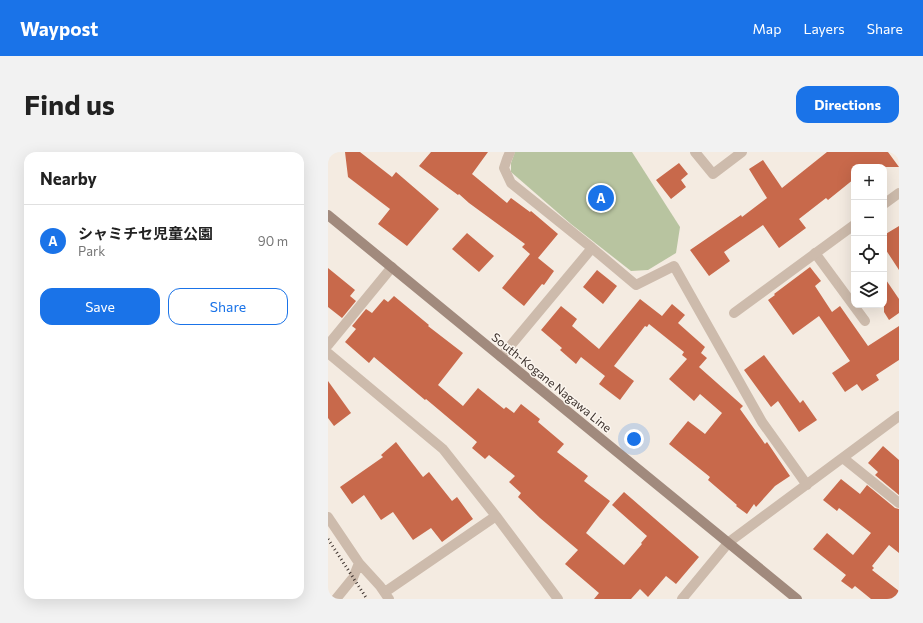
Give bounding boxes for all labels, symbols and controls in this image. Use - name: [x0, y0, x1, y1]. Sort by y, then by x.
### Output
- text: Waypost: [20, 17, 98, 40]
- text: Map: [753, 20, 781, 37]
- text: Layers: [803, 20, 845, 37]
- text: Share: [867, 20, 903, 37]
- button: Directions: [796, 86, 899, 123]
- text: Find us: [24, 87, 115, 121]
- map controls: [851, 164, 887, 308]
- button: +: [851, 164, 887, 200]
- text: Nearby: [40, 168, 97, 189]
- pin: A: [588, 183, 614, 213]
- button: −: [851, 200, 887, 236]
- text: シャミチセ児童公園: [78, 224, 213, 242]
- text: A: [48, 233, 58, 249]
- text: 90 m: [258, 233, 288, 249]
- button: locate: [851, 236, 887, 272]
- text: Park: [78, 243, 105, 259]
- button: layers: [851, 272, 887, 308]
- button: Save: [40, 288, 160, 325]
- button: Share: [168, 288, 288, 325]
- street label: South-Kogane Nagawa Line: [489, 329, 615, 435]
- your location: [624, 429, 644, 449]

